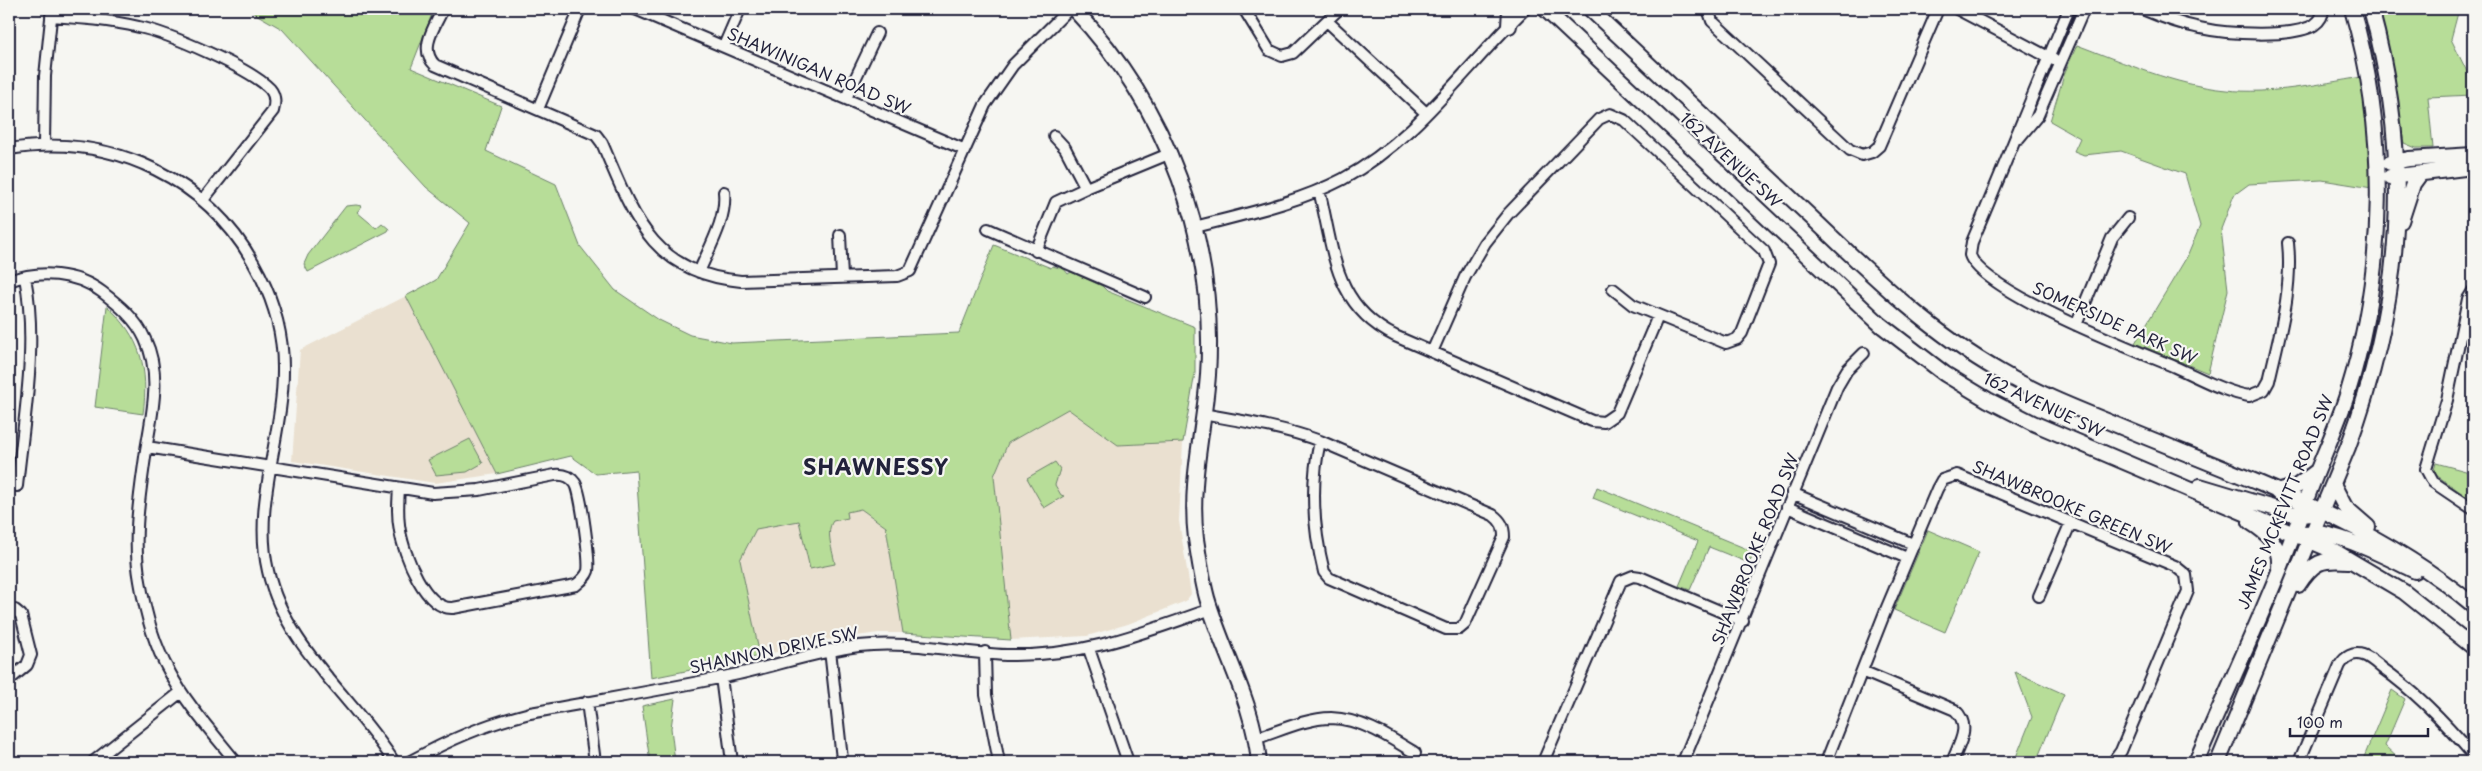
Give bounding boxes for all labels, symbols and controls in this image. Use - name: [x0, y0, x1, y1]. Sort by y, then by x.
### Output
- street label: SHAWINIGAN ROAD SW: [724, 20, 915, 120]
- street label: 162 AVENUE SW: [1676, 106, 1788, 213]
- street label: SOMERSIDE PARK SW: [2029, 275, 2202, 369]
- street label: 162 AVENUE SW: [1980, 366, 2109, 443]
- street label: JAMES MCKEVITT ROAD SW: [2230, 391, 2338, 613]
- street label: SHAWBROOKE ROAD SW: [1705, 449, 1804, 648]
- district label: SHAWNESSY: [803, 450, 949, 482]
- street label: SHAWBROOKE GREEN SW: [1969, 453, 2176, 559]
- street label: SHANNON DRIVE SW: [687, 619, 860, 679]
- scale bar: [2290, 706, 2427, 738]
- text: 100 m: [2297, 710, 2343, 733]

